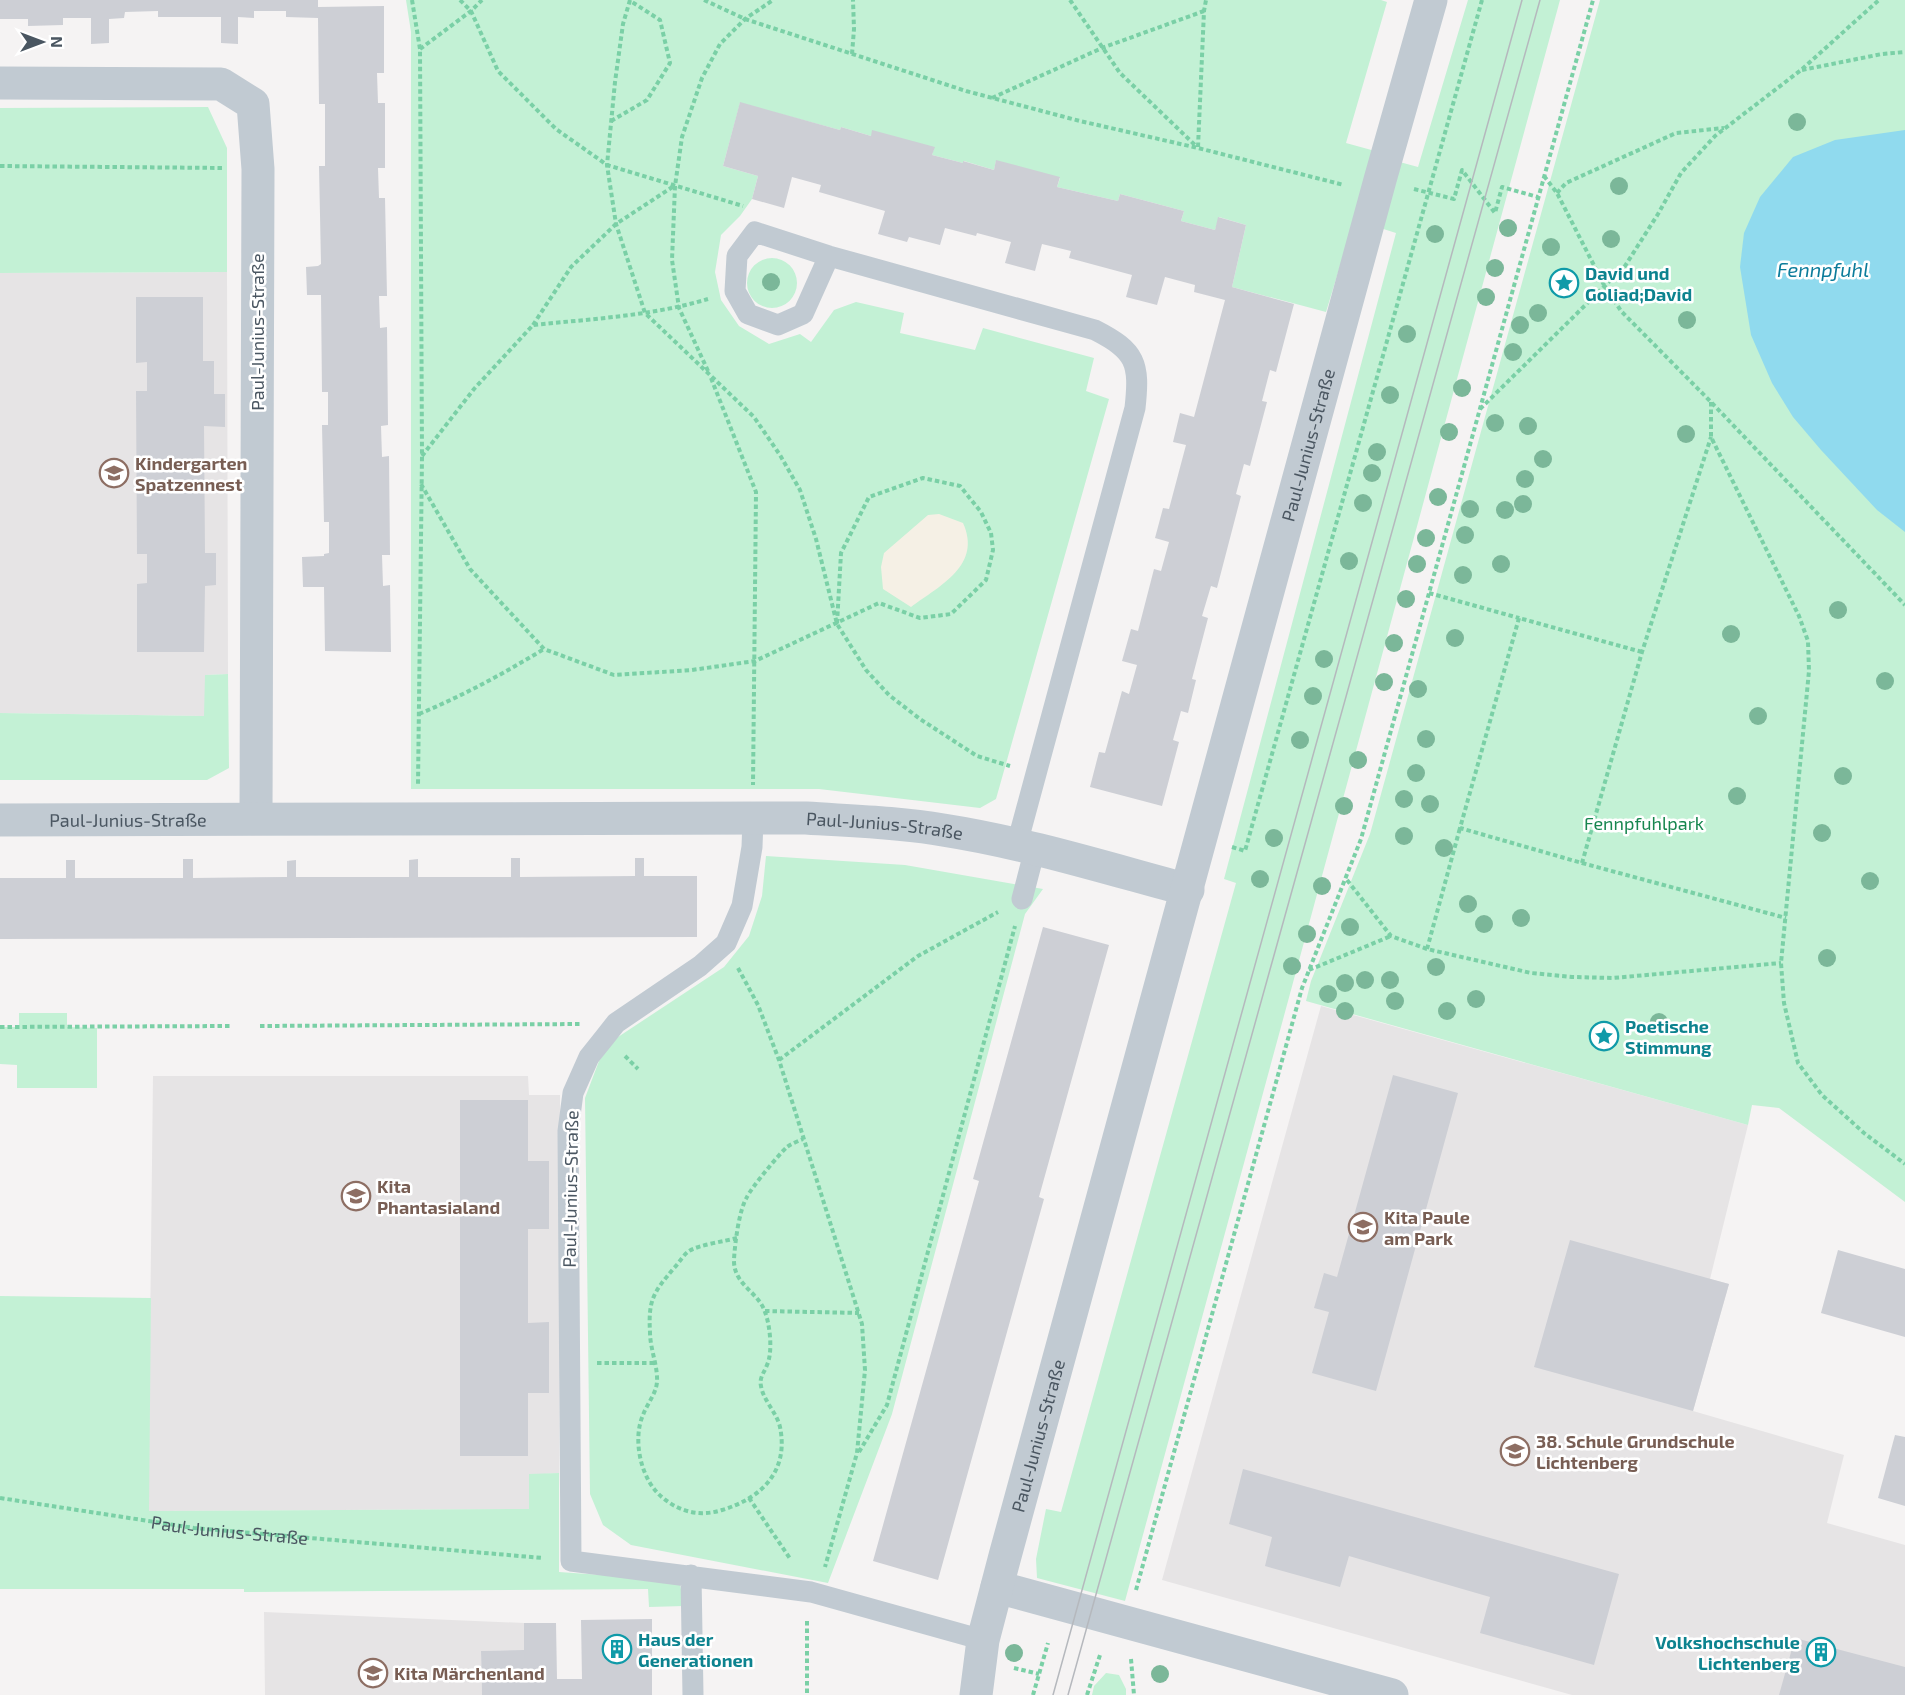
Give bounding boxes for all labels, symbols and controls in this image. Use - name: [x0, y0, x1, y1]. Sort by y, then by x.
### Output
- north arrow: [12, 12, 72, 72]
- text: N: [48, 36, 67, 48]
- street label: Paul-Junius-Straße: [246, 253, 268, 411]
- water label: Fennpfuhl: [1777, 257, 1869, 281]
- place label: David und Goliad;David: [1585, 262, 1692, 305]
- place icon: David und Goliad;David: [1548, 267, 1580, 299]
- street label: Paul-Junius-Straße: [1277, 366, 1339, 524]
- place label: Kindergarten Spatzennest: [135, 452, 247, 495]
- school or university icon: Kindergarten Spatzennest: [98, 457, 130, 489]
- street label: Paul-Junius-Straße: [805, 807, 965, 844]
- street label: Paul-Junius-Straße: [49, 808, 207, 831]
- park label: Fennpfuhlpark: [1584, 812, 1704, 834]
- place label: Poetische Stimmung: [1625, 1015, 1712, 1058]
- place icon: Poetische Stimmung: [1588, 1020, 1620, 1052]
- street label: Paul-Junius-Straße: [558, 1110, 582, 1268]
- place label: Kita Phantasialand: [377, 1175, 500, 1218]
- school or university icon: Kita Phantasialand: [340, 1180, 372, 1212]
- place label: Kita Paule am Park: [1384, 1206, 1470, 1249]
- school or university icon: Kita Paule am Park: [1347, 1211, 1379, 1243]
- street label: Paul-Junius-Straße: [1006, 1357, 1069, 1515]
- place label: 38. Schule Grundschule Lichtenberg: [1536, 1430, 1735, 1473]
- school or university icon: 38. Schule Grundschule Lichtenberg: [1499, 1435, 1531, 1467]
- street label: Paul-Junius-Straße: [150, 1511, 309, 1549]
- place label: Haus der Generationen: [638, 1628, 753, 1671]
- place label: Volkshochschule Lichtenberg: [1655, 1631, 1801, 1674]
- building icon: Haus der Generationen: [601, 1633, 633, 1665]
- building icon: Volkshochschule Lichtenberg: [1805, 1636, 1837, 1668]
- school or university icon: Kita Märchenland: [357, 1657, 389, 1689]
- place label: Kita Märchenland: [394, 1662, 545, 1684]

